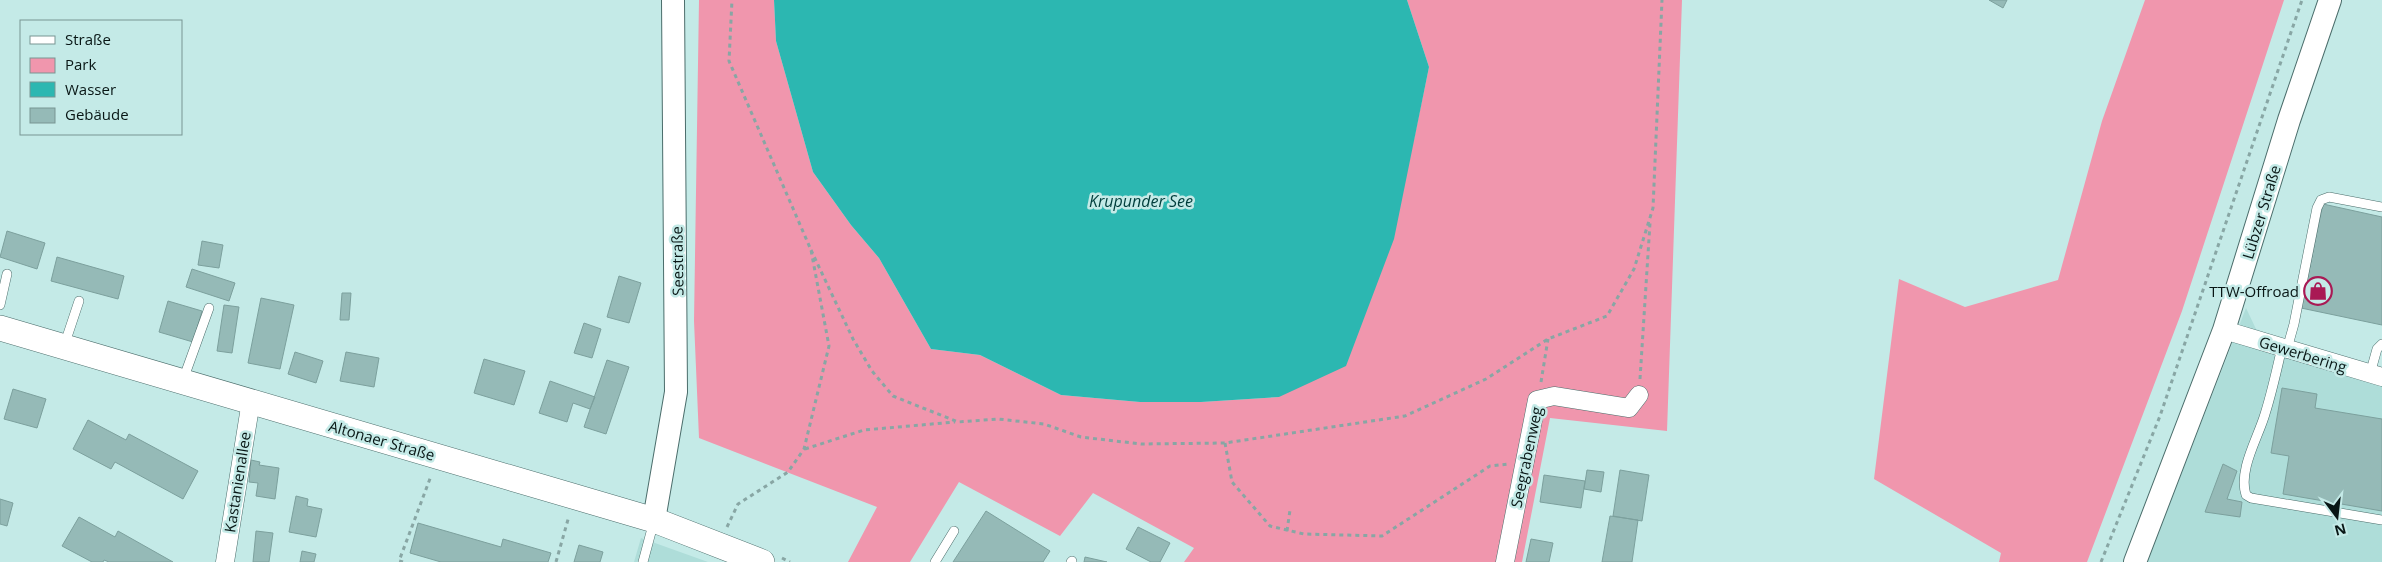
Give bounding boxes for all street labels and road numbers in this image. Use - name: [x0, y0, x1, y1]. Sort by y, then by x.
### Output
- street label: Lübzer Straße: [2237, 162, 2285, 262]
- street label: Seestraße: [666, 226, 688, 296]
- street label: Gewerbering: [2257, 331, 2349, 377]
- street label: Seegrabenweg: [1506, 405, 1546, 509]
- street label: Altonaer Straße: [327, 415, 437, 465]
- street label: Kastanienallee: [219, 430, 255, 534]

